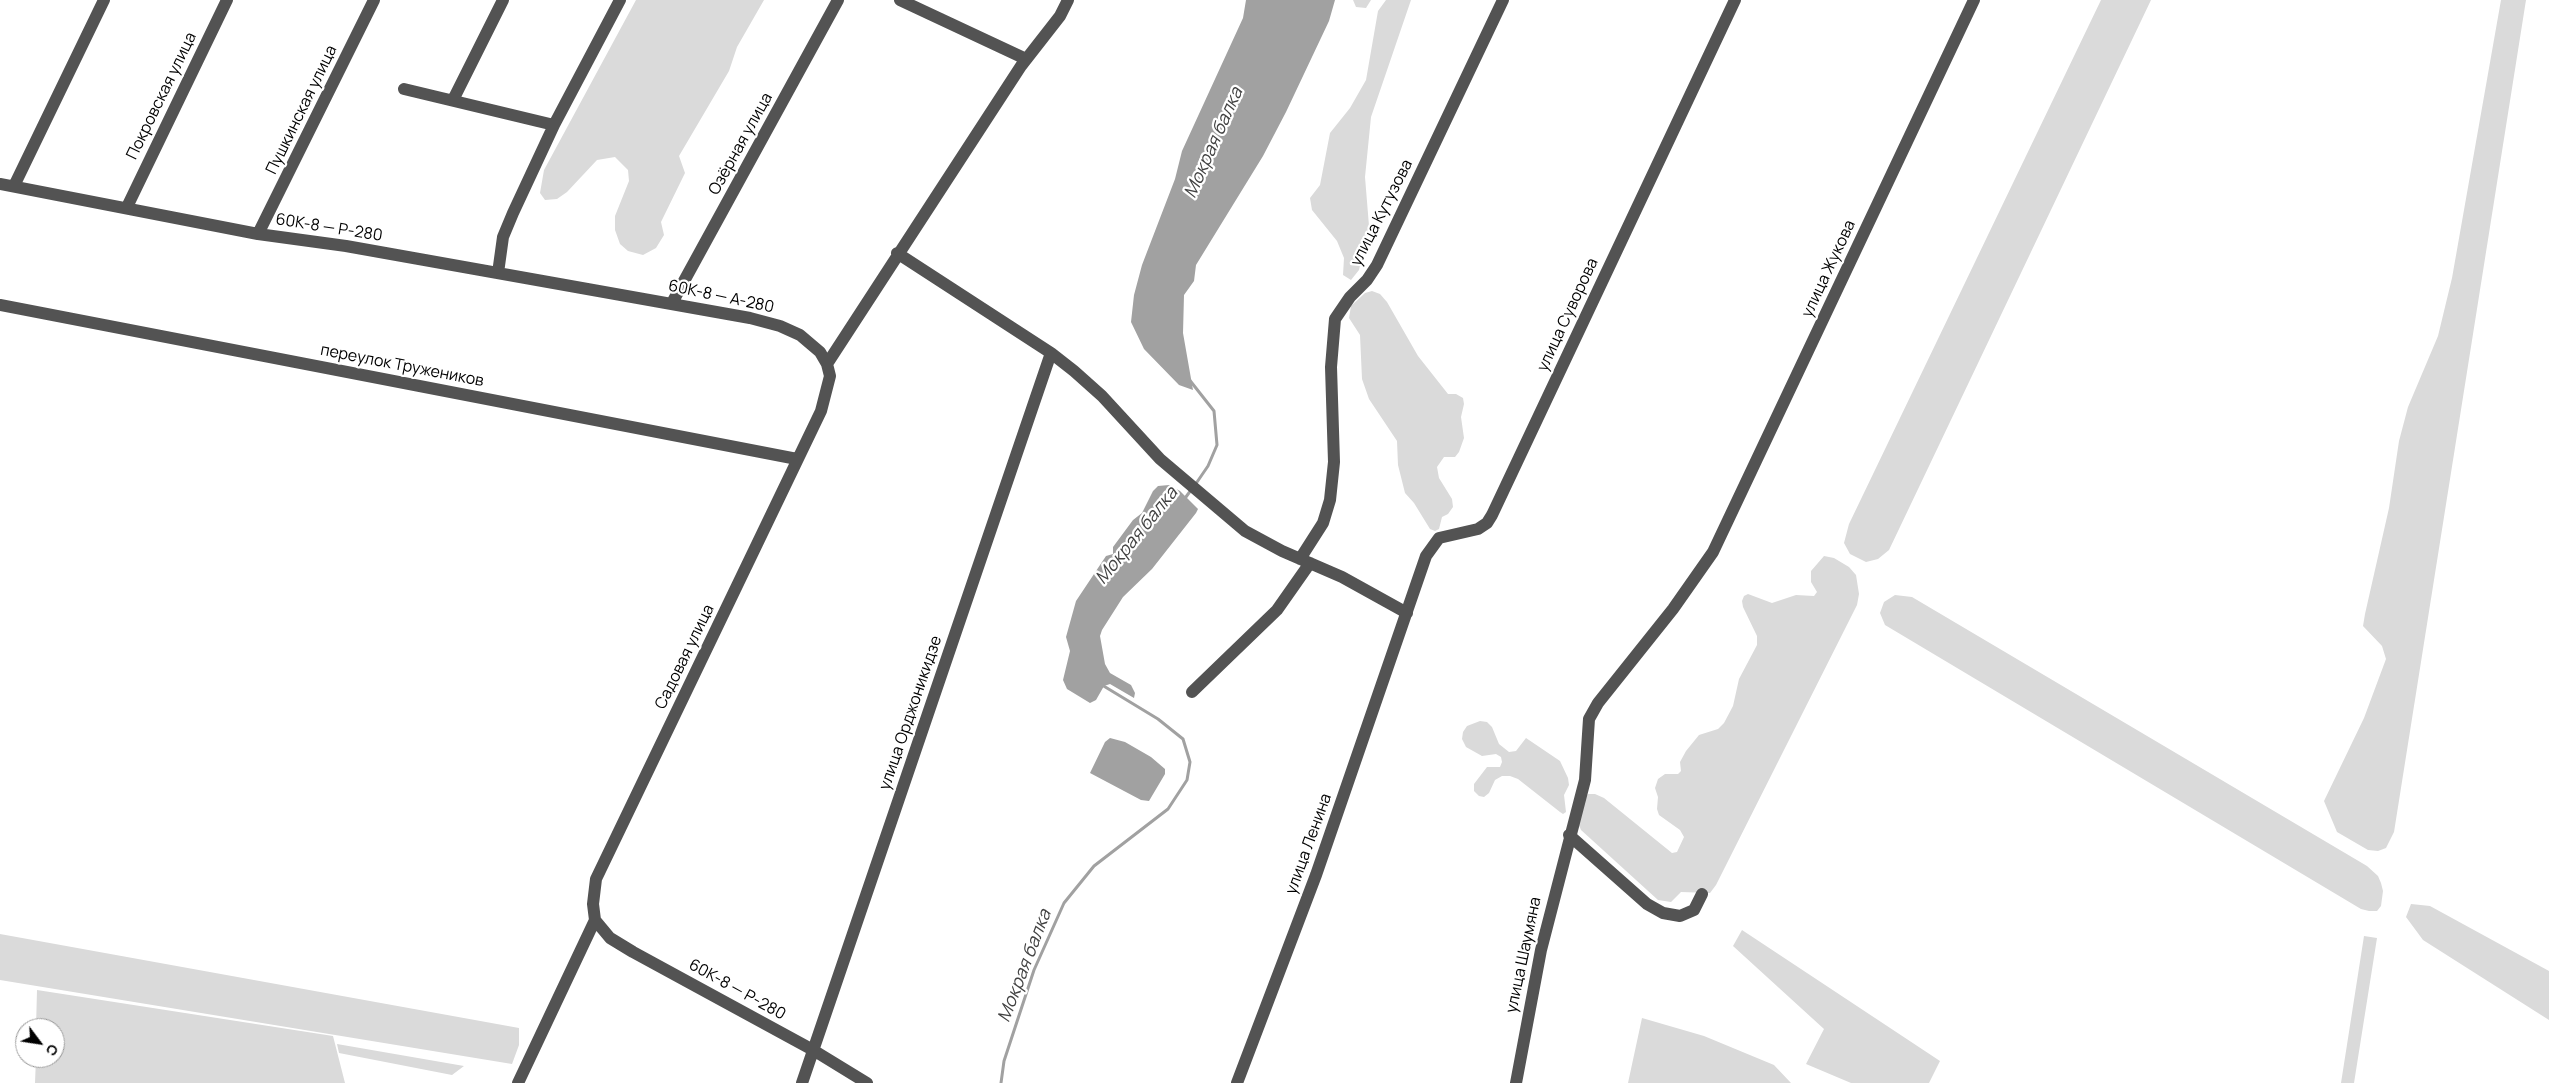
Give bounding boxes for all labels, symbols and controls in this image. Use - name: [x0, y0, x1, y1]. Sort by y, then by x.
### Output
- street label: Покровская улица: [123, 29, 201, 163]
- street label: Пушкинская улица: [262, 42, 342, 178]
- water label: Мокрая балка: [1180, 84, 1248, 202]
- street label: Озёрная улица: [705, 90, 777, 198]
- street label: улица Кутузова: [1347, 156, 1417, 270]
- street label: 60К-8 — Р-280: [274, 210, 384, 246]
- street label: улица Жукова: [1798, 217, 1860, 321]
- street label: улица Суворова: [1533, 255, 1603, 375]
- street label: 60К-8 — А-280: [666, 276, 776, 318]
- street label: переулок Тружеников: [319, 341, 485, 391]
- water label: Мокрая балка: [1091, 483, 1183, 589]
- street label: Садовая улица: [651, 602, 719, 712]
- street label: улица Орджоникидзе: [876, 633, 946, 793]
- street label: улица Ленина: [1282, 791, 1336, 897]
- street label: улица Шаумяна: [1502, 895, 1546, 1015]
- water label: Мокрая балка: [994, 907, 1056, 1025]
- street label: 60К-8 — Р-280: [685, 955, 789, 1025]
- north arrow: [15, 1018, 65, 1068]
- text: С: [42, 1041, 63, 1060]

